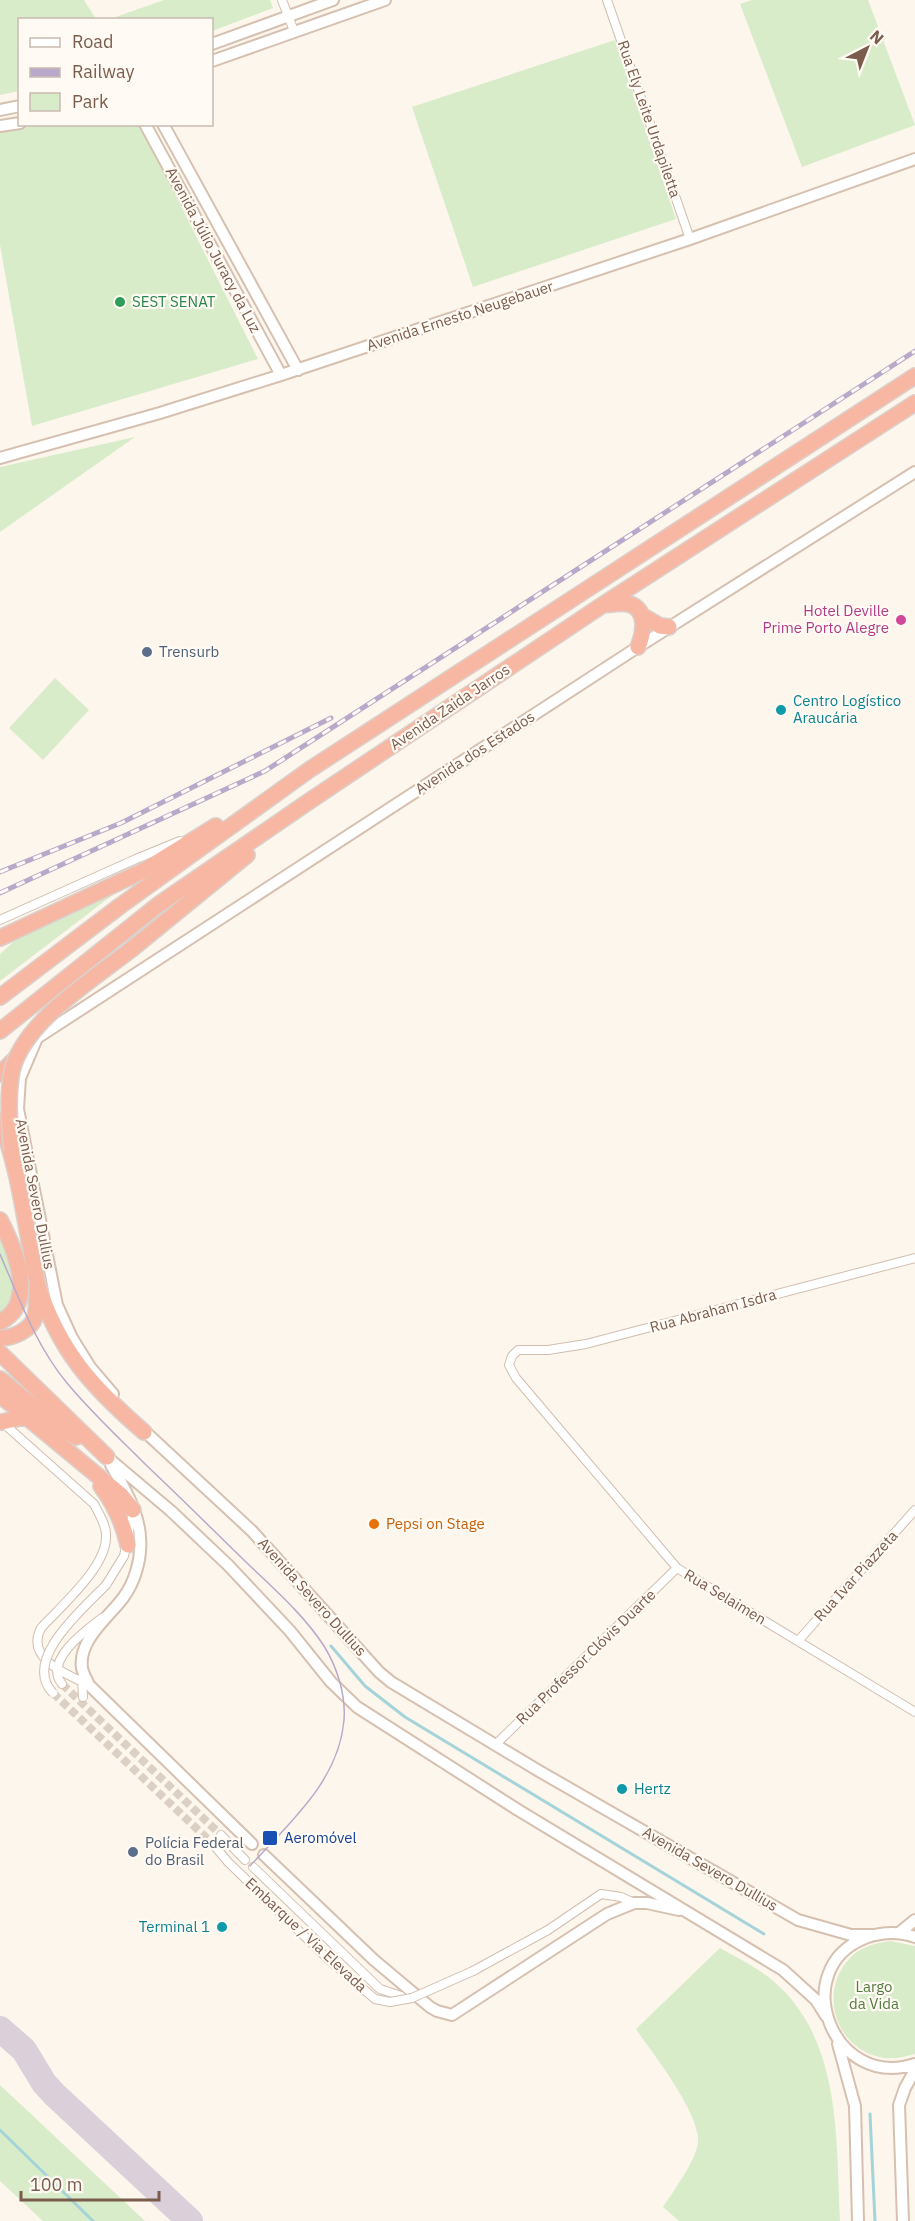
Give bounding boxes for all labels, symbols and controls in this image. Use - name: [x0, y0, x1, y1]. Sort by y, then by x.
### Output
- legend: [18, 18, 213, 126]
- north arrow: [837, 18, 897, 78]
- text: N: [866, 26, 888, 48]
- text: Road: [72, 30, 113, 53]
- street label: Rua Ely Leite Urdapiletta: [614, 38, 685, 200]
- text: Railway: [72, 60, 134, 83]
- text: Park: [72, 90, 109, 113]
- street label: Avenida Júlio Juracy da Luz: [162, 164, 265, 336]
- street label: Avenida Ernesto Neugebauer: [364, 276, 556, 355]
- place label: SEST SENAT: [132, 292, 216, 311]
- marker: SEST SENAT: [113, 295, 127, 309]
- place label: Hotel Deville Prime Porto Alegre: [763, 601, 889, 637]
- marker: Hotel Deville Prime Porto Alegre: [894, 613, 908, 627]
- place label: Trensurb: [159, 642, 219, 661]
- marker: Trensurb: [140, 645, 154, 659]
- street label: Avenida Zaida Jarros: [386, 659, 513, 754]
- place label: Centro Logístico Araucária: [793, 691, 901, 727]
- marker: Centro Logístico Araucária: [774, 703, 788, 717]
- street label: Avenida dos Estados: [411, 707, 538, 798]
- street label: Avenida Severo Dullius: [12, 1117, 59, 1271]
- street label: Rua Abraham Isdra: [648, 1285, 778, 1337]
- place label: Pepsi on Stage: [386, 1514, 485, 1533]
- marker: Pepsi on Stage: [367, 1517, 381, 1531]
- street label: Rua Ivar Piazzeta: [810, 1526, 902, 1625]
- street label: Avenida Severo Dullius: [254, 1533, 371, 1660]
- street label: Rua Selaimen: [681, 1565, 770, 1628]
- street label: Rua Professor Clóvis Duarte: [512, 1585, 659, 1728]
- place label: Hertz: [634, 1779, 671, 1798]
- marker: Hertz: [615, 1782, 629, 1796]
- street label: Avenida Severo Dullius: [639, 1822, 781, 1915]
- place label: Aeromóvel: [284, 1828, 357, 1847]
- marker: Aeromóvel: [261, 1829, 279, 1847]
- place label: Polícia Federal do Brasil: [145, 1833, 244, 1869]
- marker: Polícia Federal do Brasil: [126, 1845, 140, 1859]
- street label: Embarque / Via Elevada: [242, 1873, 371, 1996]
- place label: Terminal 1: [139, 1917, 210, 1936]
- marker: Terminal 1: [215, 1920, 229, 1934]
- park label: Largo da Vida: [849, 1977, 899, 2013]
- scale bar: [21, 2164, 159, 2202]
- text: 100 m: [30, 2173, 82, 2196]

